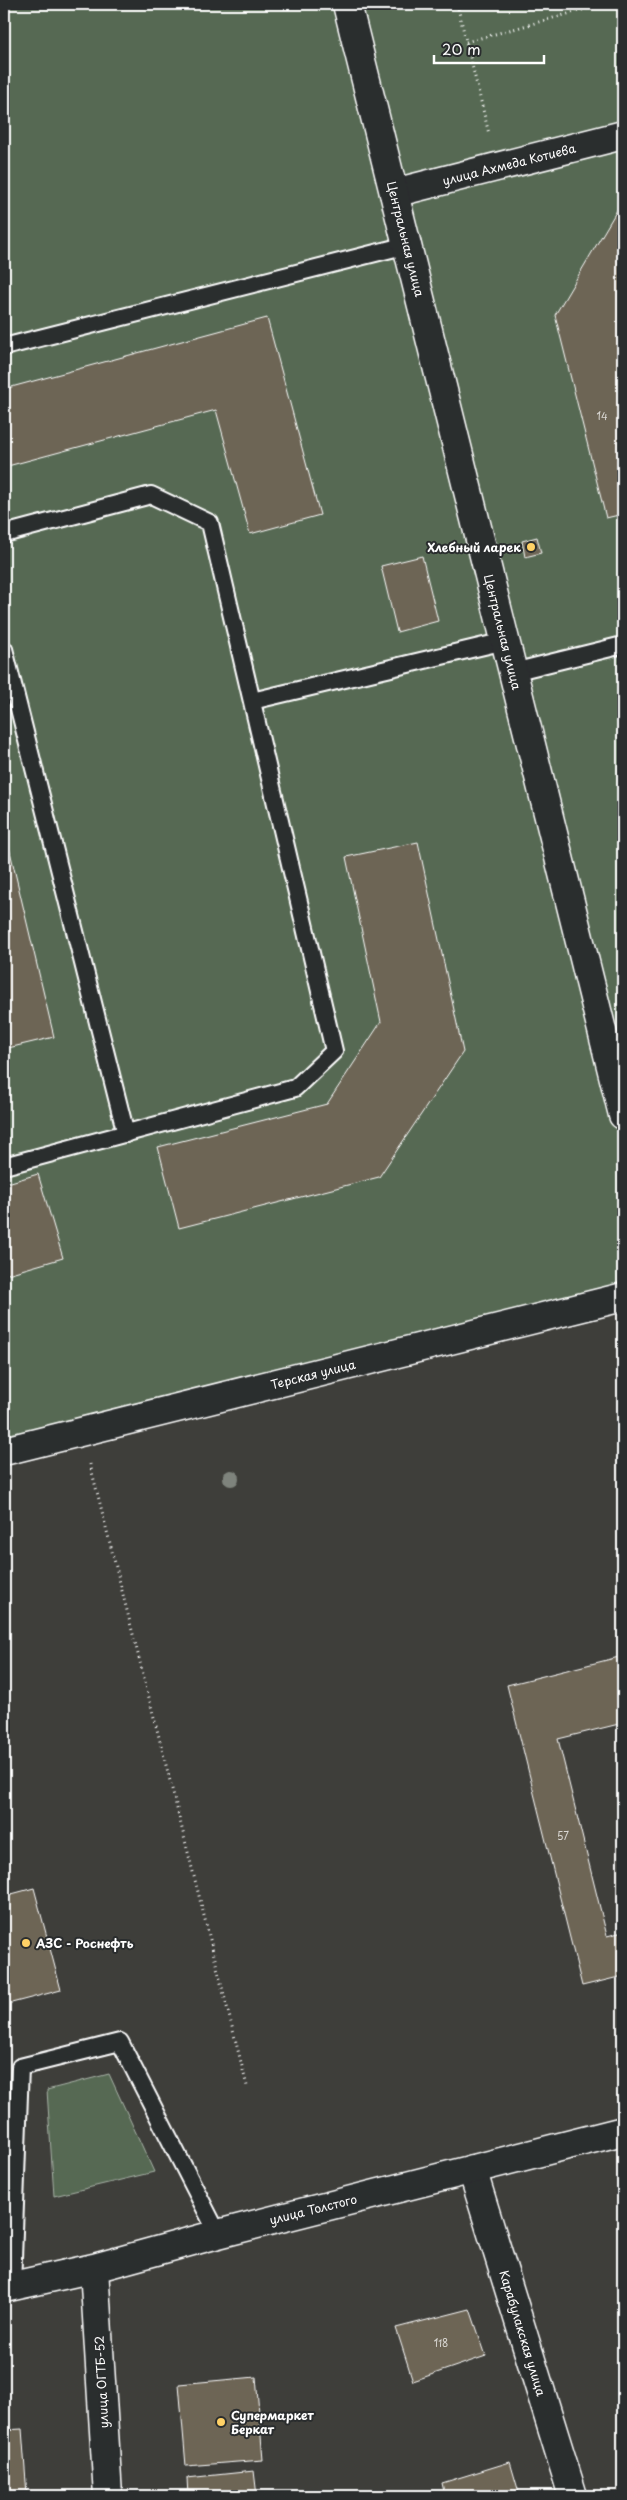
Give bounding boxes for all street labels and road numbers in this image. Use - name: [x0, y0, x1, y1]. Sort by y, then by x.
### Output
- street label: улица Ахмеда Котиева: [440, 139, 578, 189]
- street label: Центральная улица: [383, 179, 429, 299]
- street label: Центральная улица: [480, 572, 526, 692]
- street label: Терская улица: [269, 1355, 358, 1393]
- street label: улица Толстого: [267, 2189, 359, 2229]
- street label: Карабулакская улица: [495, 2268, 551, 2399]
- street label: улица ОГТБ-52: [90, 2335, 112, 2429]

